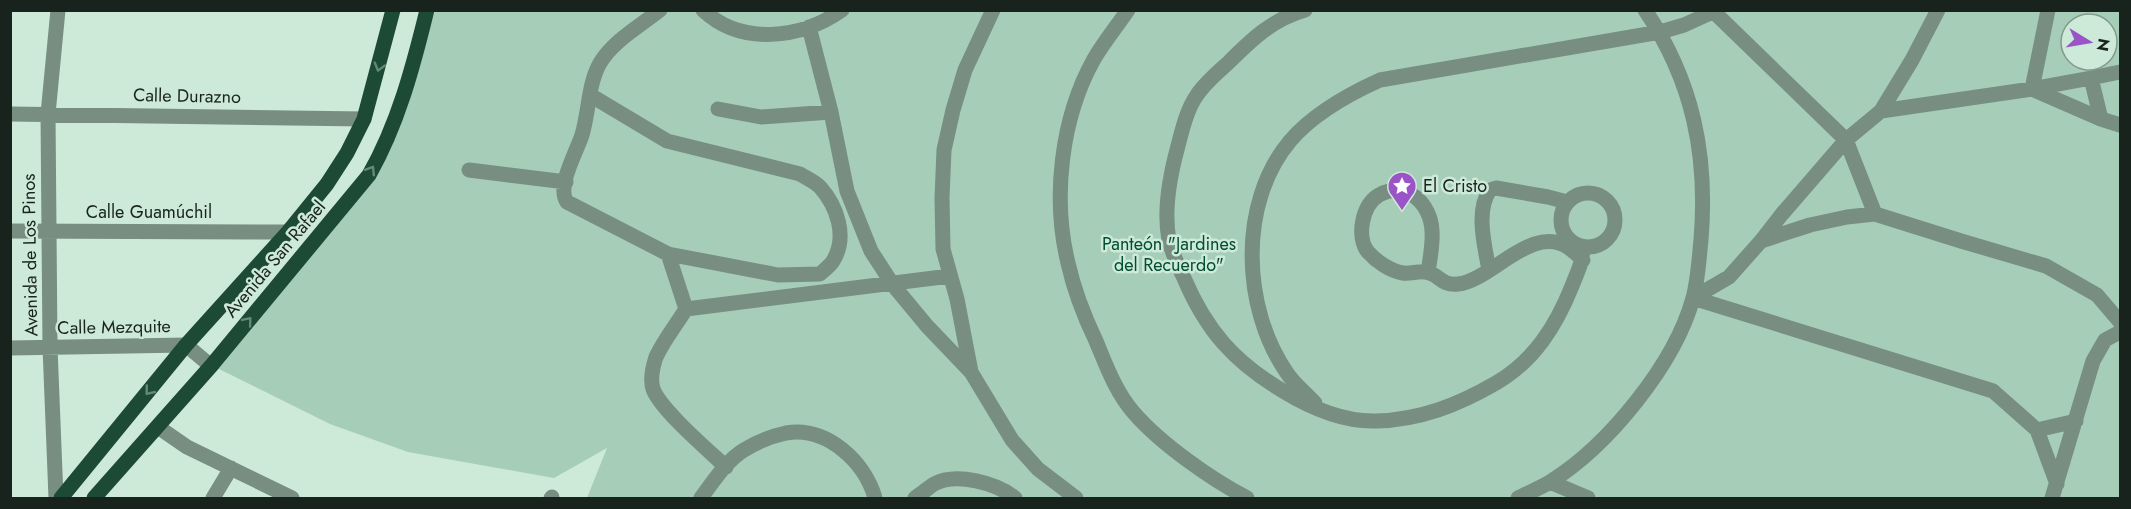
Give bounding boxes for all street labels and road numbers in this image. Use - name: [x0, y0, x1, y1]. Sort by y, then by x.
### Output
- street label: Calle Durazno: [133, 82, 241, 110]
- street label: Avenida de Los Pinos: [16, 173, 44, 337]
- street label: Avenida San Rafael: [218, 195, 332, 323]
- street label: Calle Guamúchil: [86, 199, 212, 225]
- street label: Calle Mezquite: [57, 313, 171, 341]

